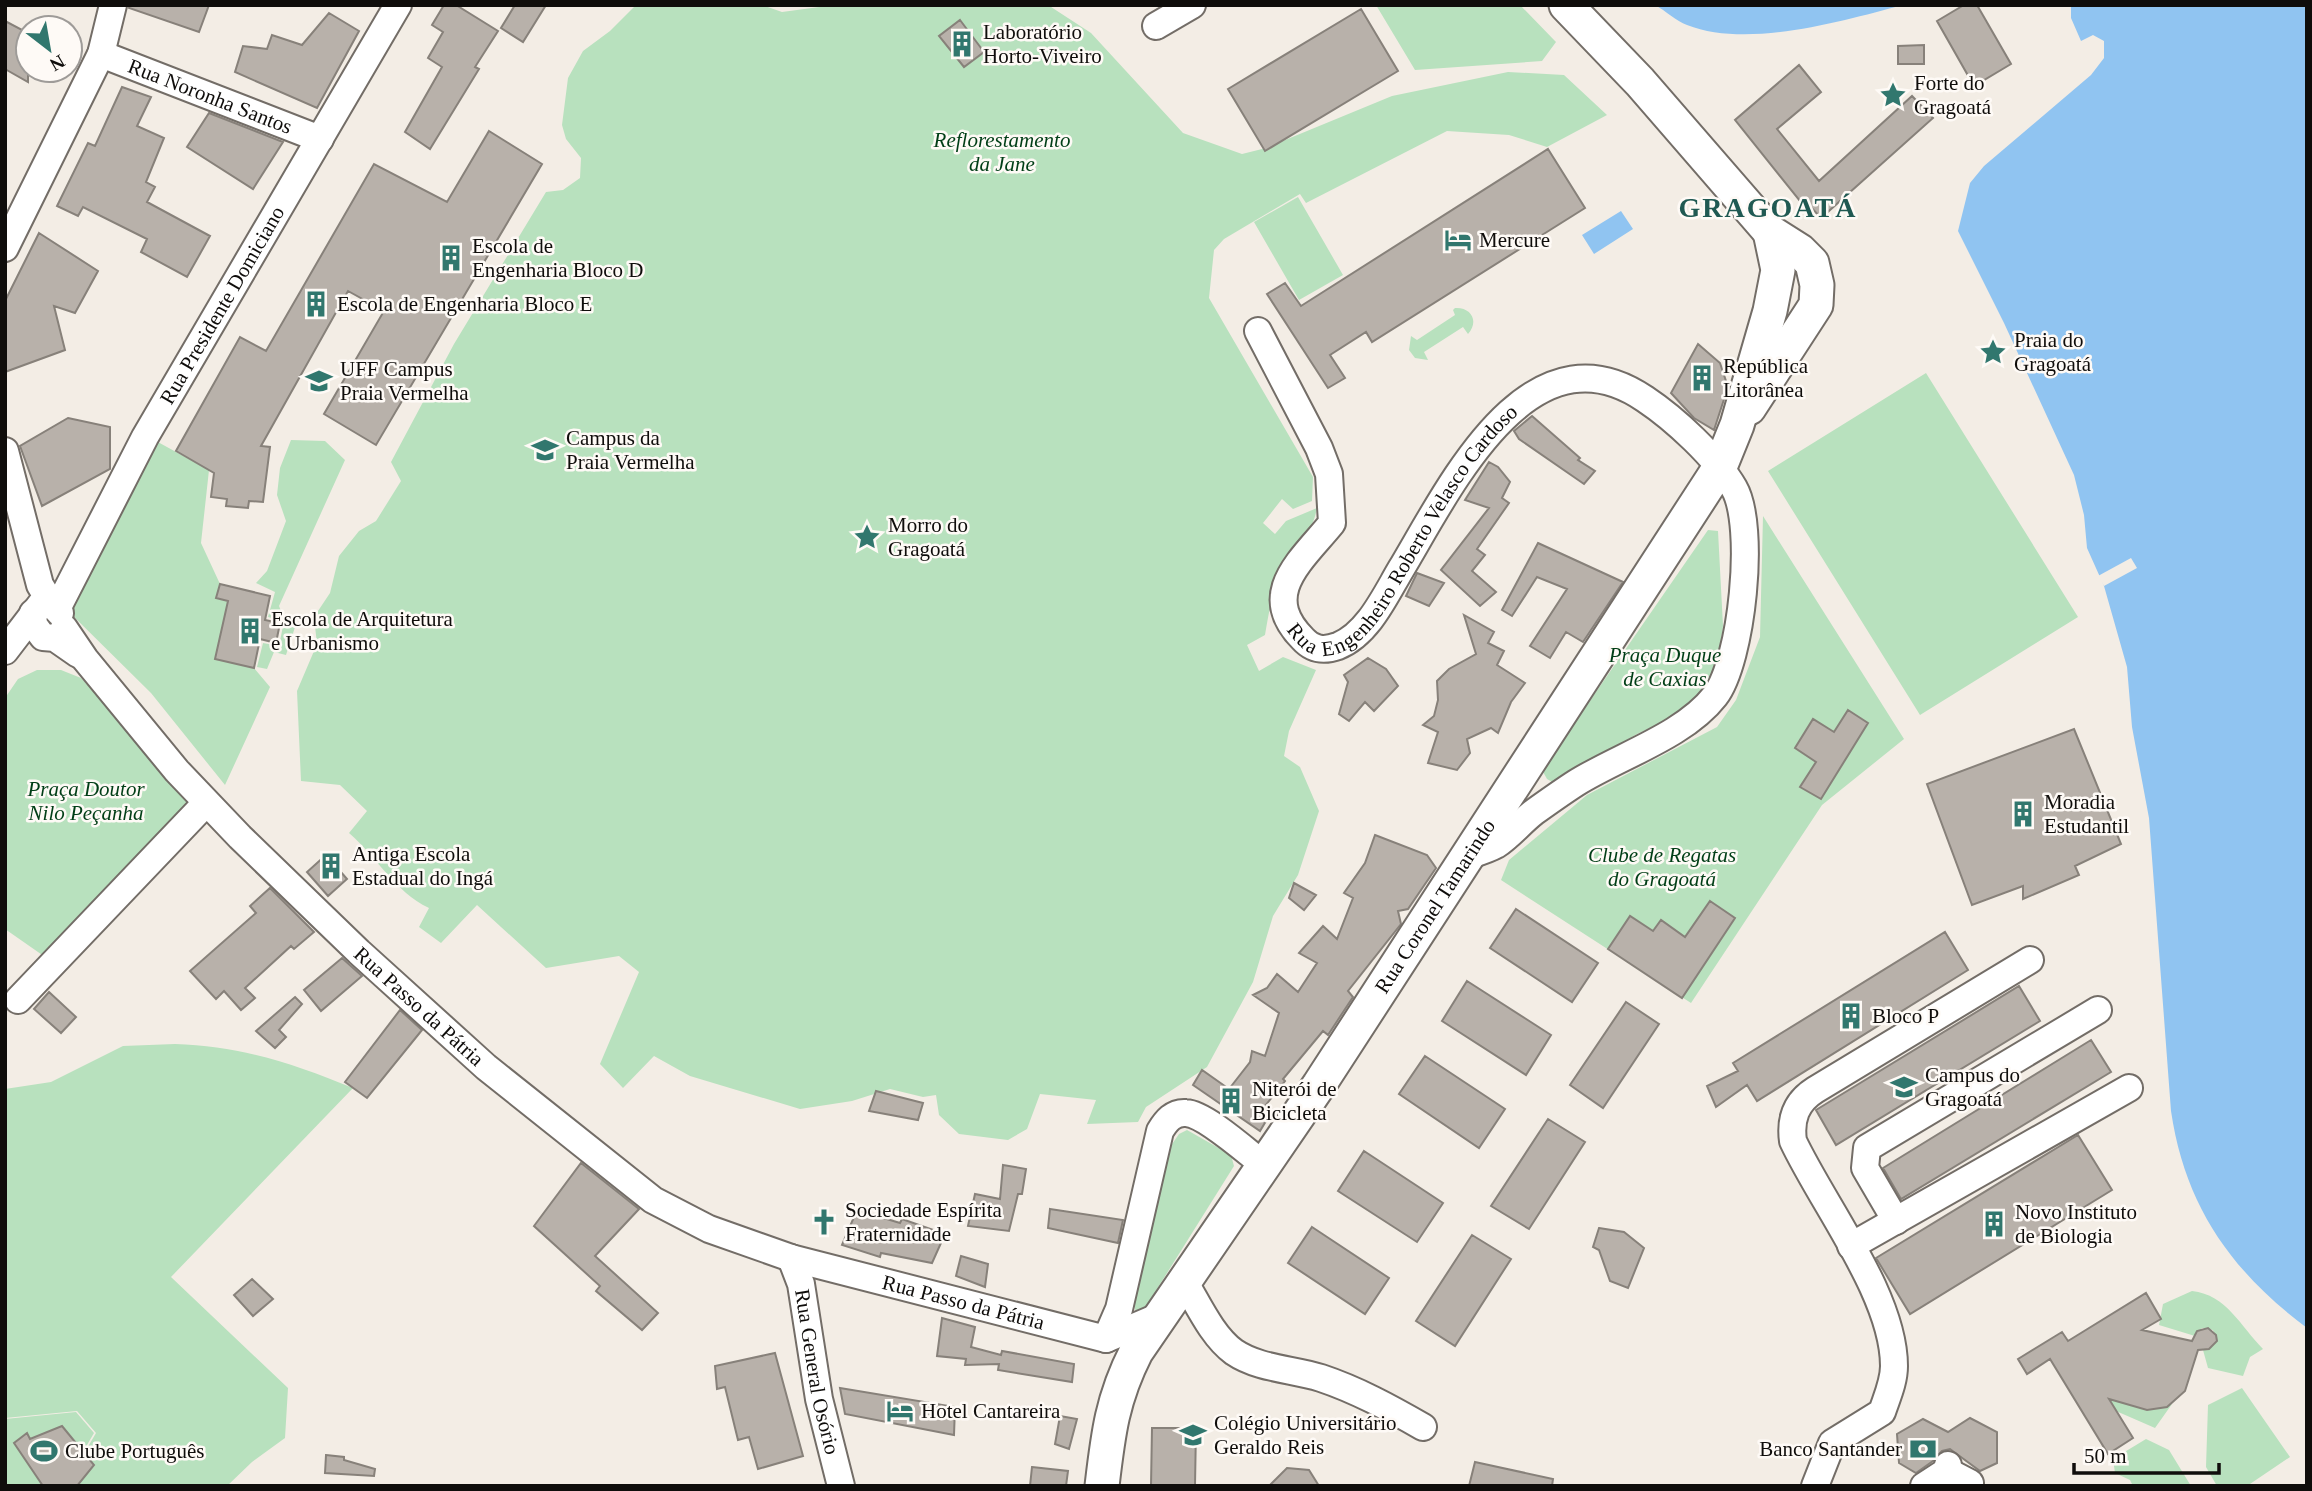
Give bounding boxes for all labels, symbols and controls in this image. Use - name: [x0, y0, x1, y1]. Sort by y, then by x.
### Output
- north arrow: [14, 14, 84, 84]
- place label: Laboratório Horto-Viveiro: [983, 20, 1102, 68]
- building icon: Laboratório Horto-Viveiro: [947, 29, 977, 59]
- text: N: [46, 51, 69, 76]
- street label: Rua Noronha Santos: [125, 54, 295, 139]
- place label: Forte do Gragoatá: [1914, 71, 1992, 119]
- place icon: Forte do Gragoatá: [1878, 80, 1908, 110]
- park label: Reflorestamento da Jane: [933, 128, 1070, 176]
- district label: GRAGOATÁ: [1679, 192, 1857, 223]
- street label: Rua Presidente Domiciano: [155, 202, 289, 408]
- hotel icon: Mercure: [1443, 225, 1473, 255]
- place label: Mercure: [1479, 228, 1550, 252]
- place label: Escola de Engenharia Bloco D: [472, 234, 643, 282]
- building icon: Escola de Engenharia Bloco D: [436, 243, 466, 273]
- building icon: Escola de Engenharia Bloco E: [301, 289, 331, 319]
- place label: Escola de Engenharia Bloco E: [337, 292, 592, 316]
- place label: Praia do Gragoatá: [2014, 328, 2092, 376]
- place icon: Praia do Gragoatá: [1978, 337, 2008, 367]
- place label: República Litorânea: [1723, 354, 1809, 402]
- place label: UFF Campus Praia Vermelha: [340, 357, 469, 405]
- building icon: República Litorânea: [1687, 363, 1717, 393]
- school or university icon: UFF Campus Praia Vermelha: [304, 366, 334, 396]
- street label: Rua Engenheiro Roberto Velasco Cardoso: [1282, 400, 1522, 661]
- place label: Campus da Praia Vermelha: [566, 426, 695, 474]
- school or university icon: Campus da Praia Vermelha: [530, 435, 560, 465]
- place label: Morro do Gragoatá: [888, 513, 968, 561]
- place icon: Morro do Gragoatá: [852, 522, 882, 552]
- place label: Escola de Arquitetura e Urbanismo: [271, 607, 454, 655]
- building icon: Escola de Arquitetura e Urbanismo: [235, 616, 265, 646]
- park label: Praça Duque de Caxias: [1608, 643, 1721, 691]
- park label: Praça Doutor Nilo Peçanha: [26, 777, 145, 825]
- place label: Moradia Estudantil: [2044, 790, 2129, 838]
- building icon: Moradia Estudantil: [2008, 799, 2038, 829]
- street label: Rua Coronel Tamarindo: [1370, 815, 1500, 998]
- place label: Antiga Escola Estadual do Ingá: [352, 842, 494, 890]
- park label: Clube de Regatas do Gragoatá: [1588, 843, 1736, 891]
- building icon: Antiga Escola Estadual do Ingá: [316, 851, 346, 881]
- street label: Rua Passo da Pátria: [349, 942, 489, 1071]
- building icon: Bloco P: [1836, 1001, 1866, 1031]
- place label: Bloco P: [1872, 1004, 1939, 1028]
- place label: Campus do Gragoatá: [1925, 1063, 2020, 1111]
- school or university icon: Campus do Gragoatá: [1889, 1072, 1919, 1102]
- place label: Niterói de Bicicleta: [1252, 1077, 1337, 1125]
- building icon: Niterói de Bicicleta: [1216, 1086, 1246, 1116]
- place label: Sociedade Espírita Fraternidade: [845, 1198, 1003, 1246]
- place label: Novo Instituto de Biologia: [2015, 1200, 2137, 1248]
- church icon: Sociedade Espírita Fraternidade: [809, 1207, 839, 1237]
- building icon: Novo Instituto de Biologia: [1979, 1209, 2009, 1239]
- street label: Rua Passo da Pátria: [880, 1270, 1048, 1335]
- street label: Rua General Osório: [790, 1287, 845, 1457]
- hotel icon: Hotel Cantareira: [885, 1396, 915, 1426]
- place label: Hotel Cantareira: [921, 1399, 1061, 1423]
- place label: Colégio Universitário Geraldo Reis: [1214, 1411, 1397, 1459]
- school or university icon: Colégio Universitário Geraldo Reis: [1178, 1420, 1208, 1450]
- scale bar: [2074, 1432, 2219, 1476]
- bank icon: Banco Santander: [1908, 1434, 1938, 1464]
- sports icon: Clube Português: [29, 1436, 59, 1466]
- place label: Banco Santander: [1759, 1437, 1902, 1461]
- place label: Clube Português: [65, 1439, 204, 1463]
- text: 50 m: [2084, 1444, 2127, 1468]

